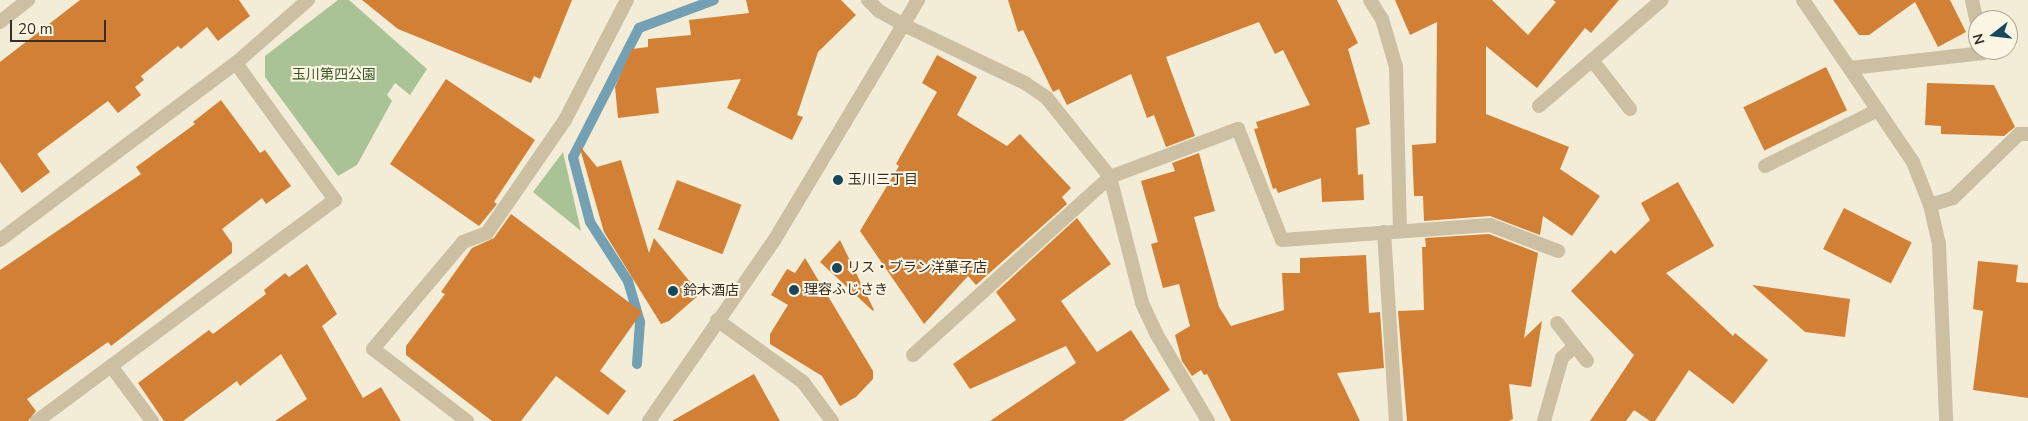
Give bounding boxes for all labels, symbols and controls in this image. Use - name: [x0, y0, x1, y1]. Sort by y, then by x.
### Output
- scale bar: [12, 10, 109, 42]
- north arrow: [1968, 10, 2018, 60]
- text: 20 m: [18, 19, 53, 39]
- text: N: [1968, 31, 1990, 47]
- park label: 玉川第四公園: [292, 67, 376, 83]
- place label: 玉川三丁目: [848, 172, 918, 188]
- marker: 玉川三丁目: [832, 174, 844, 186]
- place label: リス・ブラン洋菓子店: [847, 260, 987, 276]
- marker: リス・ブラン洋菓子店: [831, 262, 843, 274]
- place label: 理容ふじさき: [804, 282, 888, 298]
- place label: 鈴木酒店: [683, 283, 739, 299]
- marker: 理容ふじさき: [788, 284, 800, 296]
- marker: 鈴木酒店: [667, 285, 679, 297]

